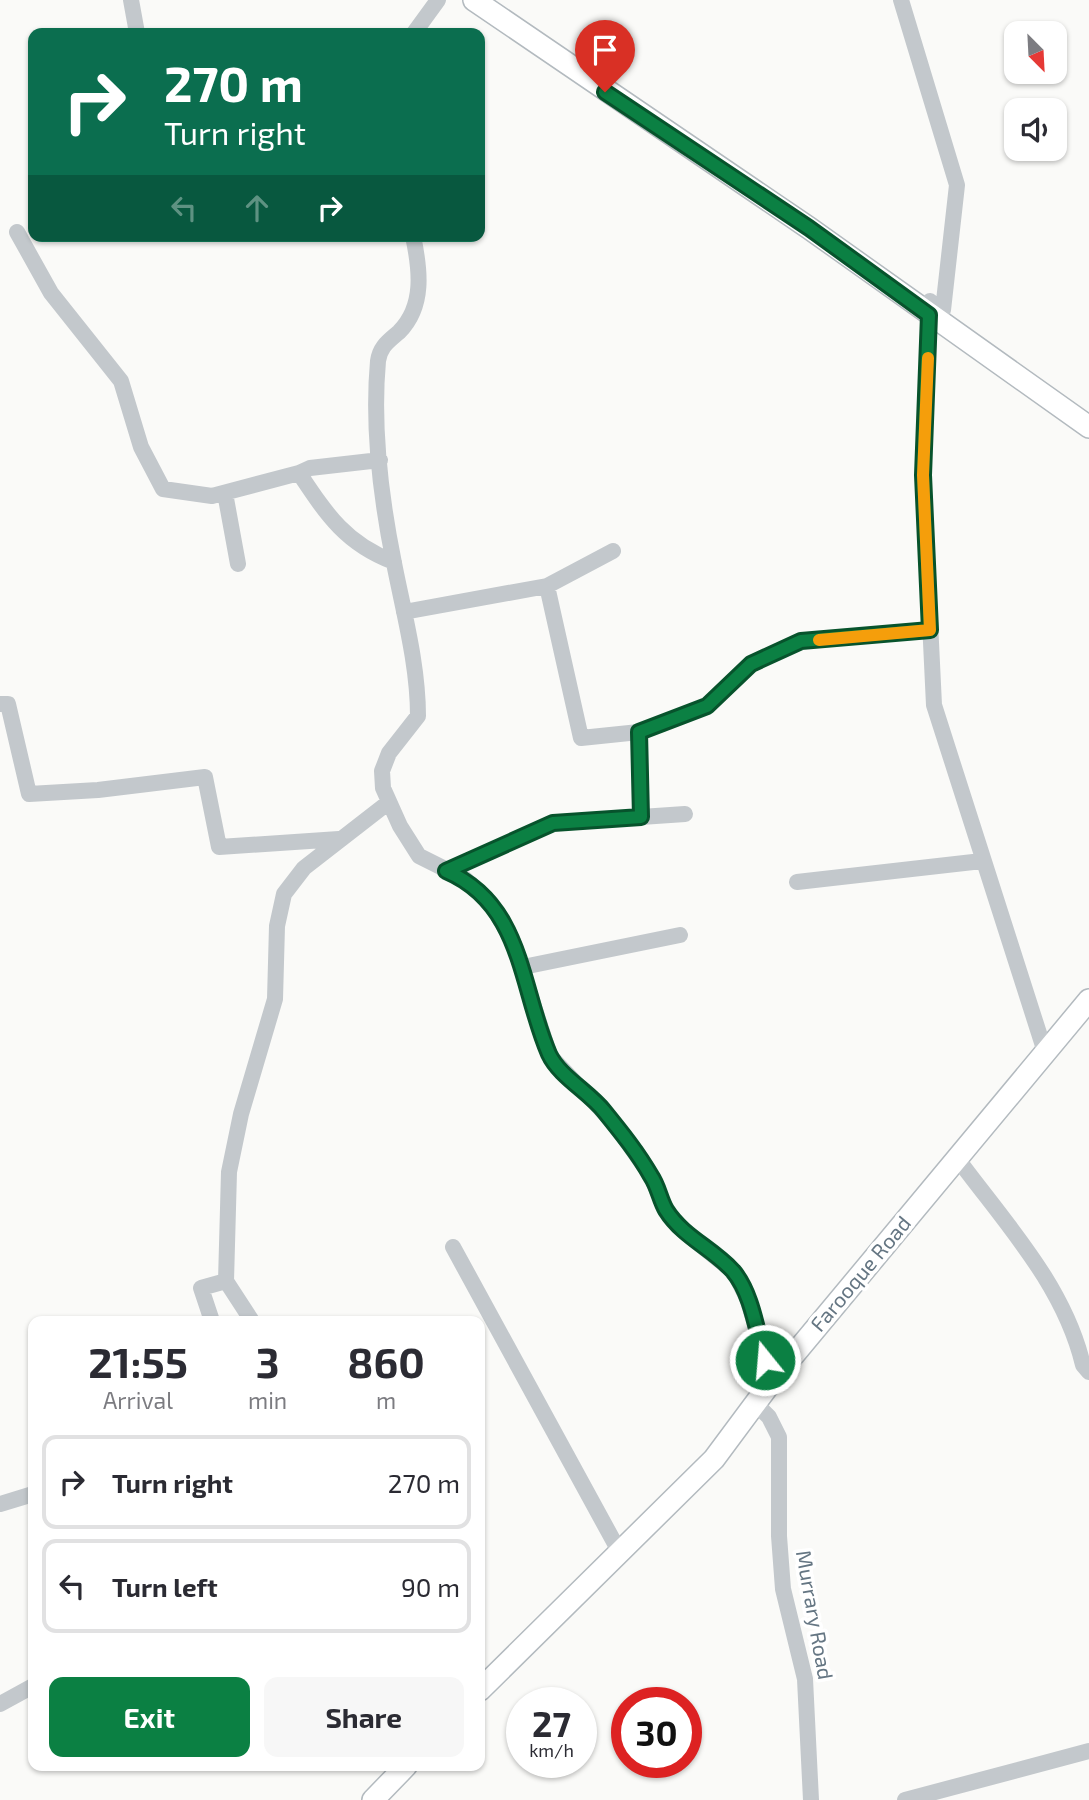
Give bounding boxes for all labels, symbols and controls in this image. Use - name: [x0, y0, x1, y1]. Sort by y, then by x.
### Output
- pin: [575, 20, 635, 92]
- north arrow: [1004, 21, 1068, 84]
- map controls: [1004, 21, 1067, 161]
- icon: arrive: [586, 31, 624, 69]
- text: 270 m: [164, 53, 303, 112]
- icon: right: [49, 56, 140, 147]
- button: sound: [1004, 98, 1067, 161]
- text: Turn right: [164, 113, 306, 151]
- icon: left: [165, 189, 203, 227]
- icon: ahead: [238, 189, 276, 227]
- icon: right: [311, 189, 349, 227]
- street label: Farooque Road: [804, 1210, 915, 1336]
- position arrow: [728, 1323, 802, 1397]
- text: 21:55: [88, 1336, 188, 1386]
- text: 3: [256, 1336, 280, 1386]
- text: 860: [347, 1336, 425, 1386]
- text: Arrival: [103, 1386, 173, 1414]
- text: min: [248, 1386, 287, 1414]
- text: m: [376, 1386, 396, 1414]
- icon: right: [53, 1463, 91, 1501]
- text: Turn right: [112, 1467, 233, 1498]
- text: 270 m: [388, 1467, 460, 1498]
- street label: Murrary Road: [792, 1548, 839, 1681]
- icon: left: [53, 1567, 91, 1605]
- text: Turn left: [112, 1571, 218, 1602]
- text: 90 m: [401, 1571, 460, 1602]
- button: Exit: [49, 1677, 250, 1757]
- button: Share: [264, 1677, 464, 1757]
- speed limit sign: 30: [611, 1687, 702, 1778]
- text: 27: [532, 1702, 571, 1744]
- text: km/h: [529, 1739, 574, 1761]

